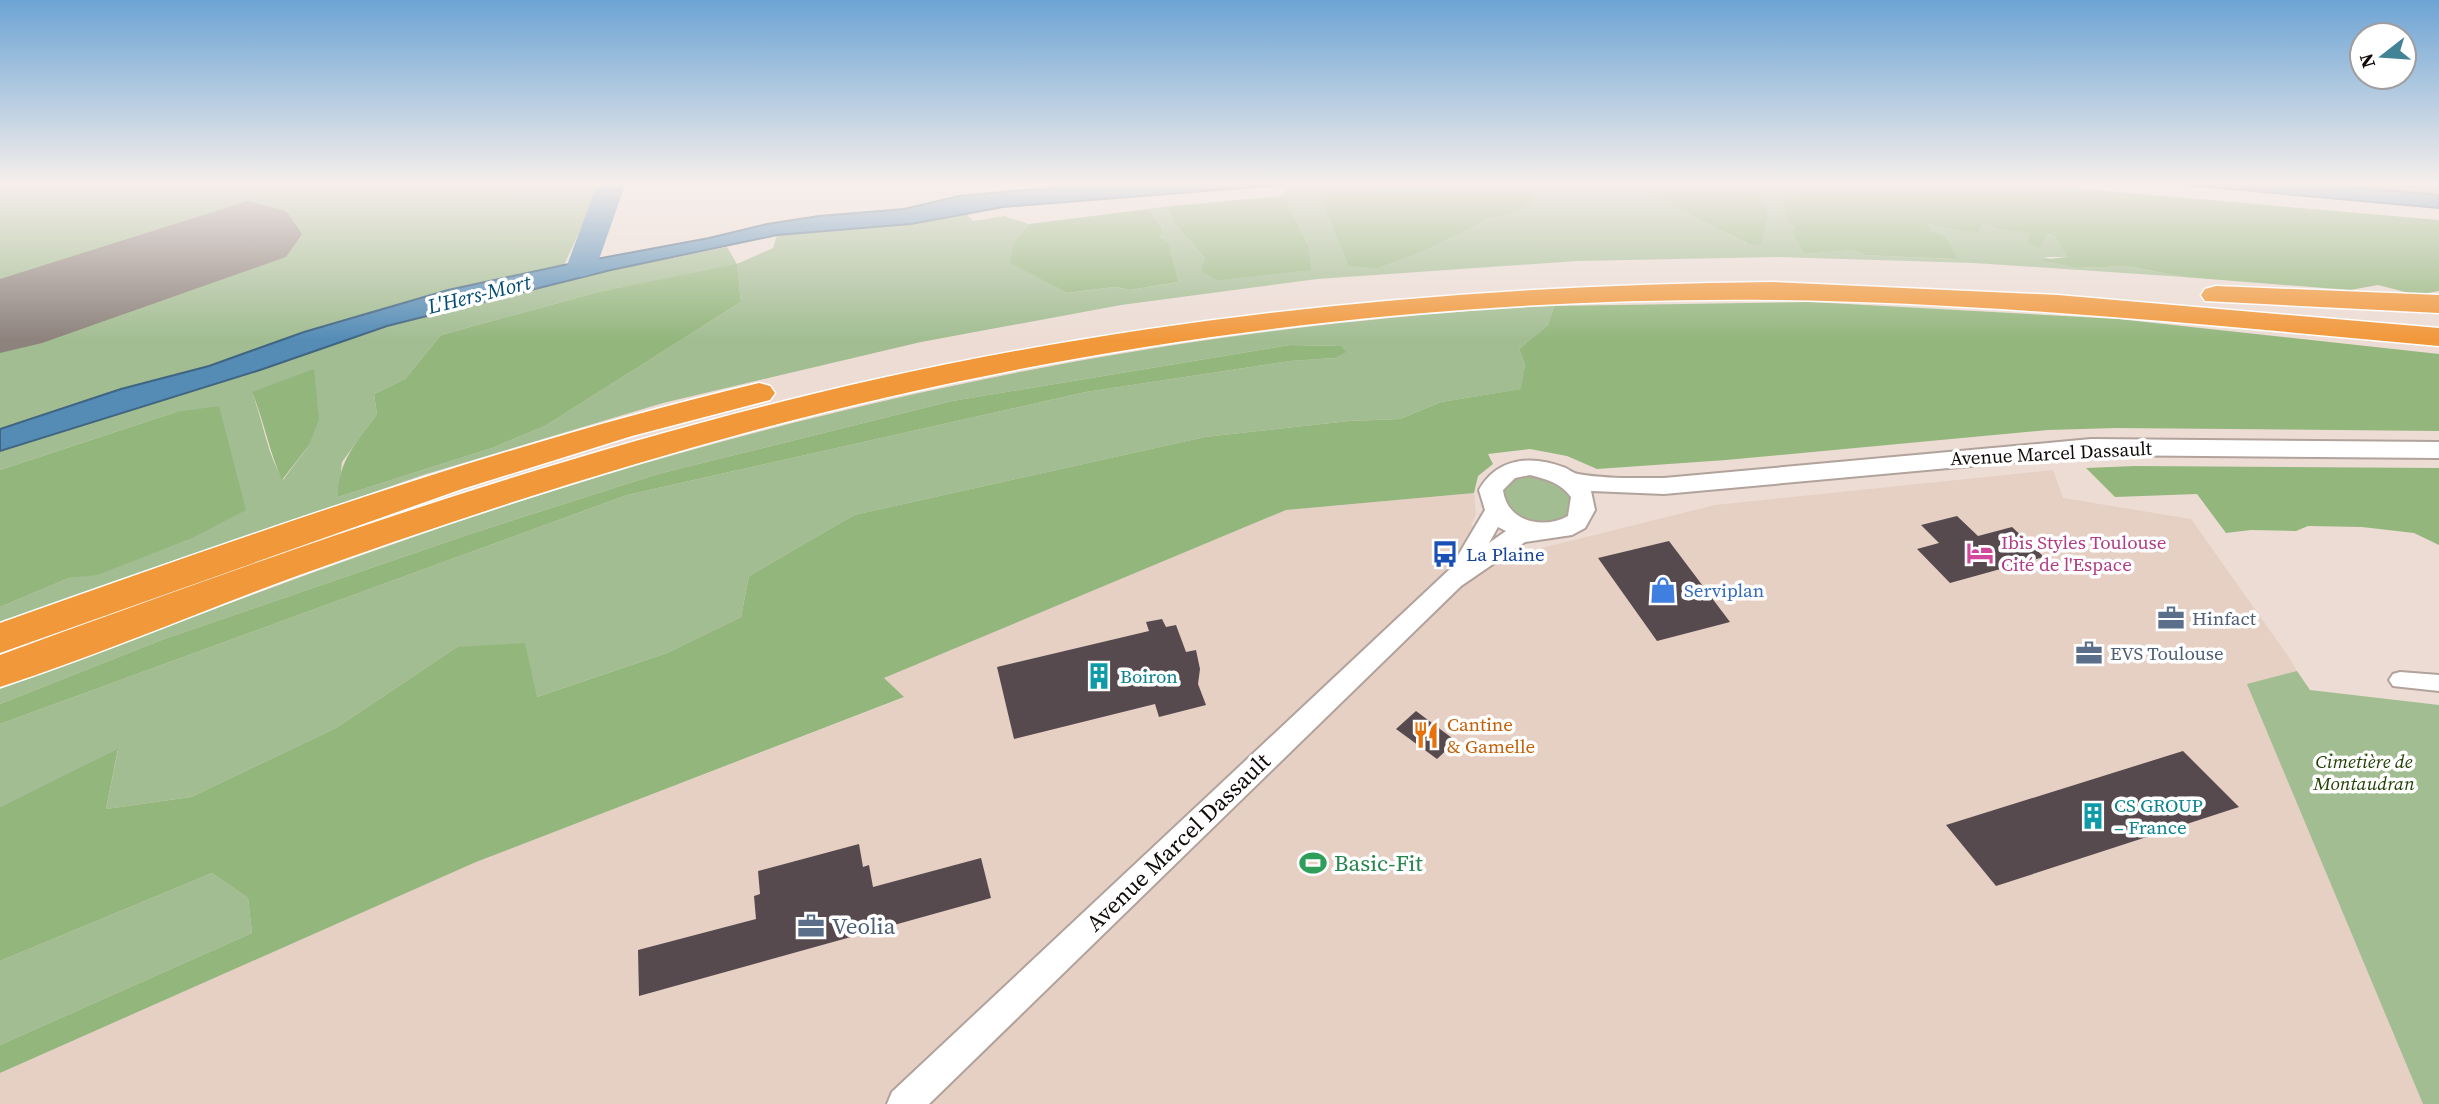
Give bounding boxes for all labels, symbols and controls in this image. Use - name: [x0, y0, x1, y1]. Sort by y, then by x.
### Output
- north arrow: [2348, 21, 2418, 91]
- text: N: [2352, 50, 2381, 71]
- water label: L'Hers-Mort: [423, 267, 535, 321]
- street label: Avenue Marcel Dassault: [1949, 435, 2153, 471]
- place label: Ibis Styles Toulouse Cité de l'Espace: [2001, 529, 2166, 577]
- hotel icon: Ibis Styles Toulouse Cité de l'Espace: [1965, 538, 1995, 568]
- bus stop icon: La Plaine: [1430, 539, 1460, 569]
- place label: La Plaine: [1466, 541, 1545, 567]
- shop icon: Serviplan: [1648, 575, 1678, 605]
- place label: Serviplan: [1684, 577, 1764, 603]
- office icon: Hinfact: [2156, 603, 2186, 633]
- place label: Hinfact: [2192, 605, 2257, 631]
- office icon: EVS Toulouse: [2074, 638, 2104, 668]
- place label: EVS Toulouse: [2110, 640, 2224, 666]
- building icon: Boiron: [1084, 661, 1114, 691]
- place label: Boiron: [1120, 663, 1178, 689]
- place label: Cantine & Gamelle: [1447, 711, 1535, 759]
- restaurant icon: Cantine & Gamelle: [1411, 720, 1441, 750]
- street label: Avenue Marcel Dassault: [1079, 745, 1277, 938]
- park label: Cimetière de Montaudran: [2312, 748, 2415, 796]
- place label: CS GROUP – France: [2114, 792, 2203, 840]
- building icon: CS GROUP – France: [2078, 801, 2108, 831]
- place label: Basic-Fit: [1334, 847, 1423, 879]
- sports icon: Basic-Fit: [1298, 848, 1328, 878]
- place label: Veolia: [832, 910, 896, 942]
- office icon: Veolia: [796, 911, 826, 941]

